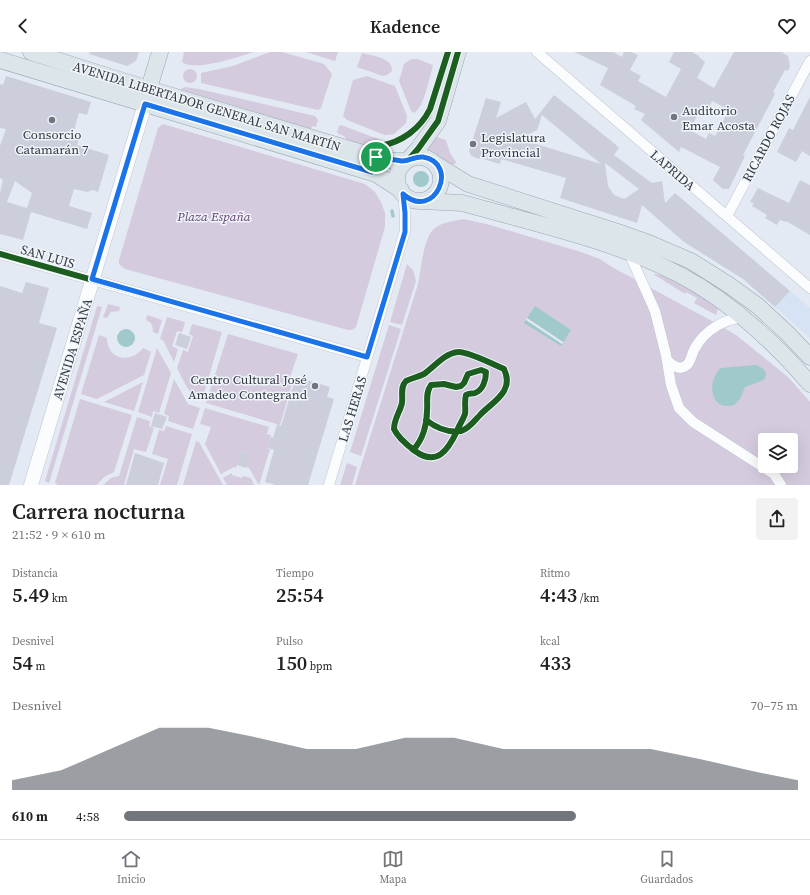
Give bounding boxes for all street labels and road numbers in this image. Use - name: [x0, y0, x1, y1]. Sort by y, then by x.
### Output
- street label: AVENIDA LIBERTADOR GENERAL SAN MARTÍN: [71, 58, 343, 156]
- street label: RICARDO ROJAS: [738, 91, 799, 185]
- street label: LAPRIDA: [647, 146, 699, 195]
- street label: SAN LUIS: [19, 241, 77, 272]
- street label: AVENIDA ESPAÑA: [49, 296, 96, 402]
- street label: LAS HERAS: [334, 374, 371, 444]

